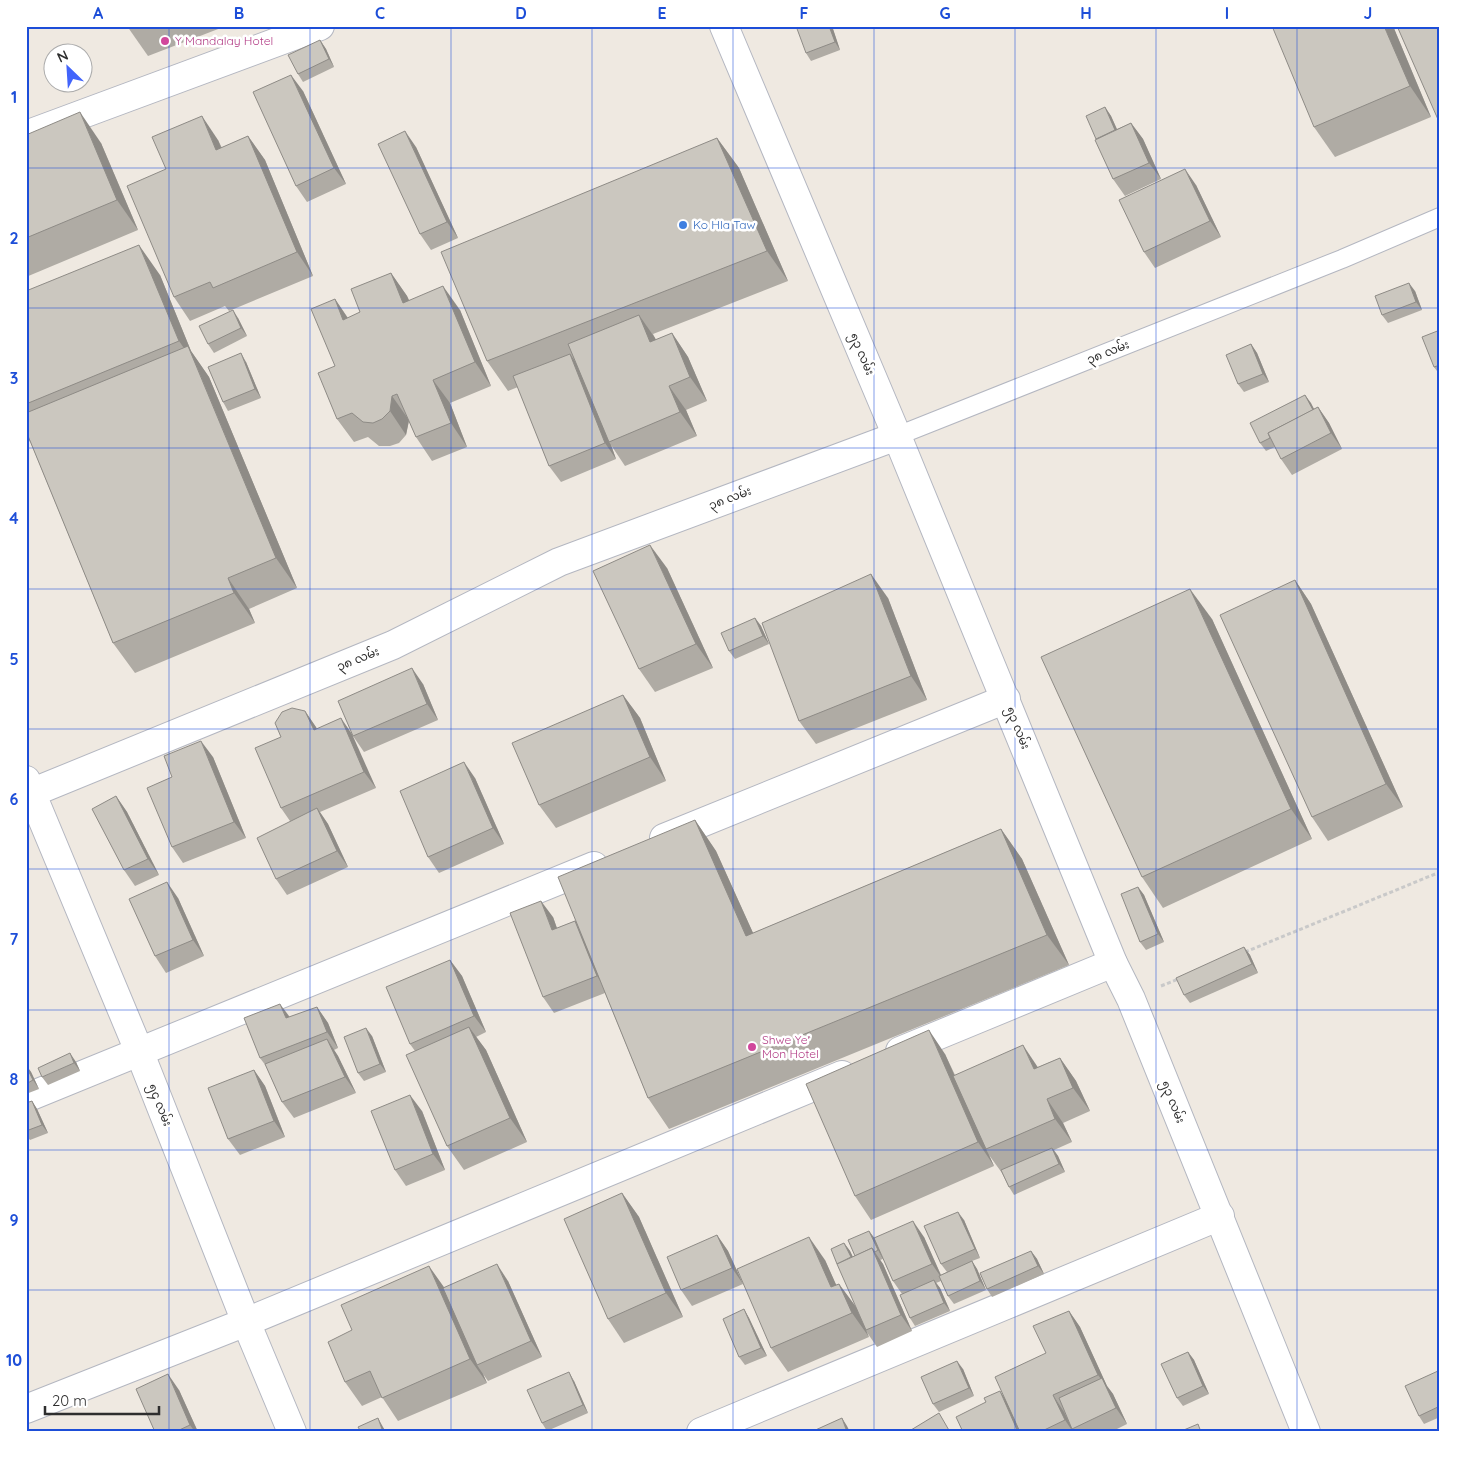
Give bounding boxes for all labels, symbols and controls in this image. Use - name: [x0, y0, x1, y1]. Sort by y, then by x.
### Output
- text: A: [93, 3, 104, 23]
- text: B: [234, 3, 244, 23]
- text: C: [375, 3, 385, 23]
- text: D: [515, 3, 527, 23]
- text: E: [657, 3, 667, 23]
- text: F: [800, 3, 809, 23]
- text: G: [939, 3, 951, 23]
- text: H: [1080, 3, 1092, 23]
- text: I: [1225, 3, 1229, 23]
- text: J: [1364, 3, 1372, 23]
- place label: Y Mandalay Hotel: [175, 33, 273, 48]
- marker: Y Mandalay Hotel: [159, 35, 171, 47]
- north arrow: [42, 42, 92, 92]
- text: N: [54, 46, 71, 67]
- text: 1: [11, 87, 17, 107]
- place label: Ko Hla Taw: [693, 217, 756, 232]
- marker: Ko Hla Taw: [677, 219, 689, 231]
- text: 2: [9, 228, 19, 248]
- street label: ၅၃ လမ်း: [844, 330, 879, 378]
- street label: ၃၈ လမ်း: [1084, 335, 1132, 370]
- text: 3: [10, 368, 18, 388]
- street label: ၃၈ လမ်း: [706, 482, 754, 515]
- text: 4: [9, 508, 19, 528]
- street label: ၃၈ လမ်း: [334, 642, 382, 677]
- text: 5: [9, 649, 19, 669]
- street label: ၅၃ လမ်း: [1000, 704, 1035, 752]
- text: 6: [10, 789, 19, 809]
- text: 7: [10, 929, 19, 949]
- place label: Shwe Ye' Mon Hotel: [762, 1032, 819, 1061]
- marker: Shwe Ye' Mon Hotel: [746, 1041, 758, 1053]
- text: 8: [10, 1069, 19, 1089]
- street label: ၅၃ လမ်း: [1155, 1078, 1190, 1126]
- street label: ၅၄ လမ်း: [142, 1081, 177, 1129]
- text: 9: [9, 1210, 19, 1230]
- text: 10: [6, 1350, 22, 1370]
- scale bar: [45, 1383, 159, 1415]
- text: 20 m: [52, 1391, 87, 1410]

